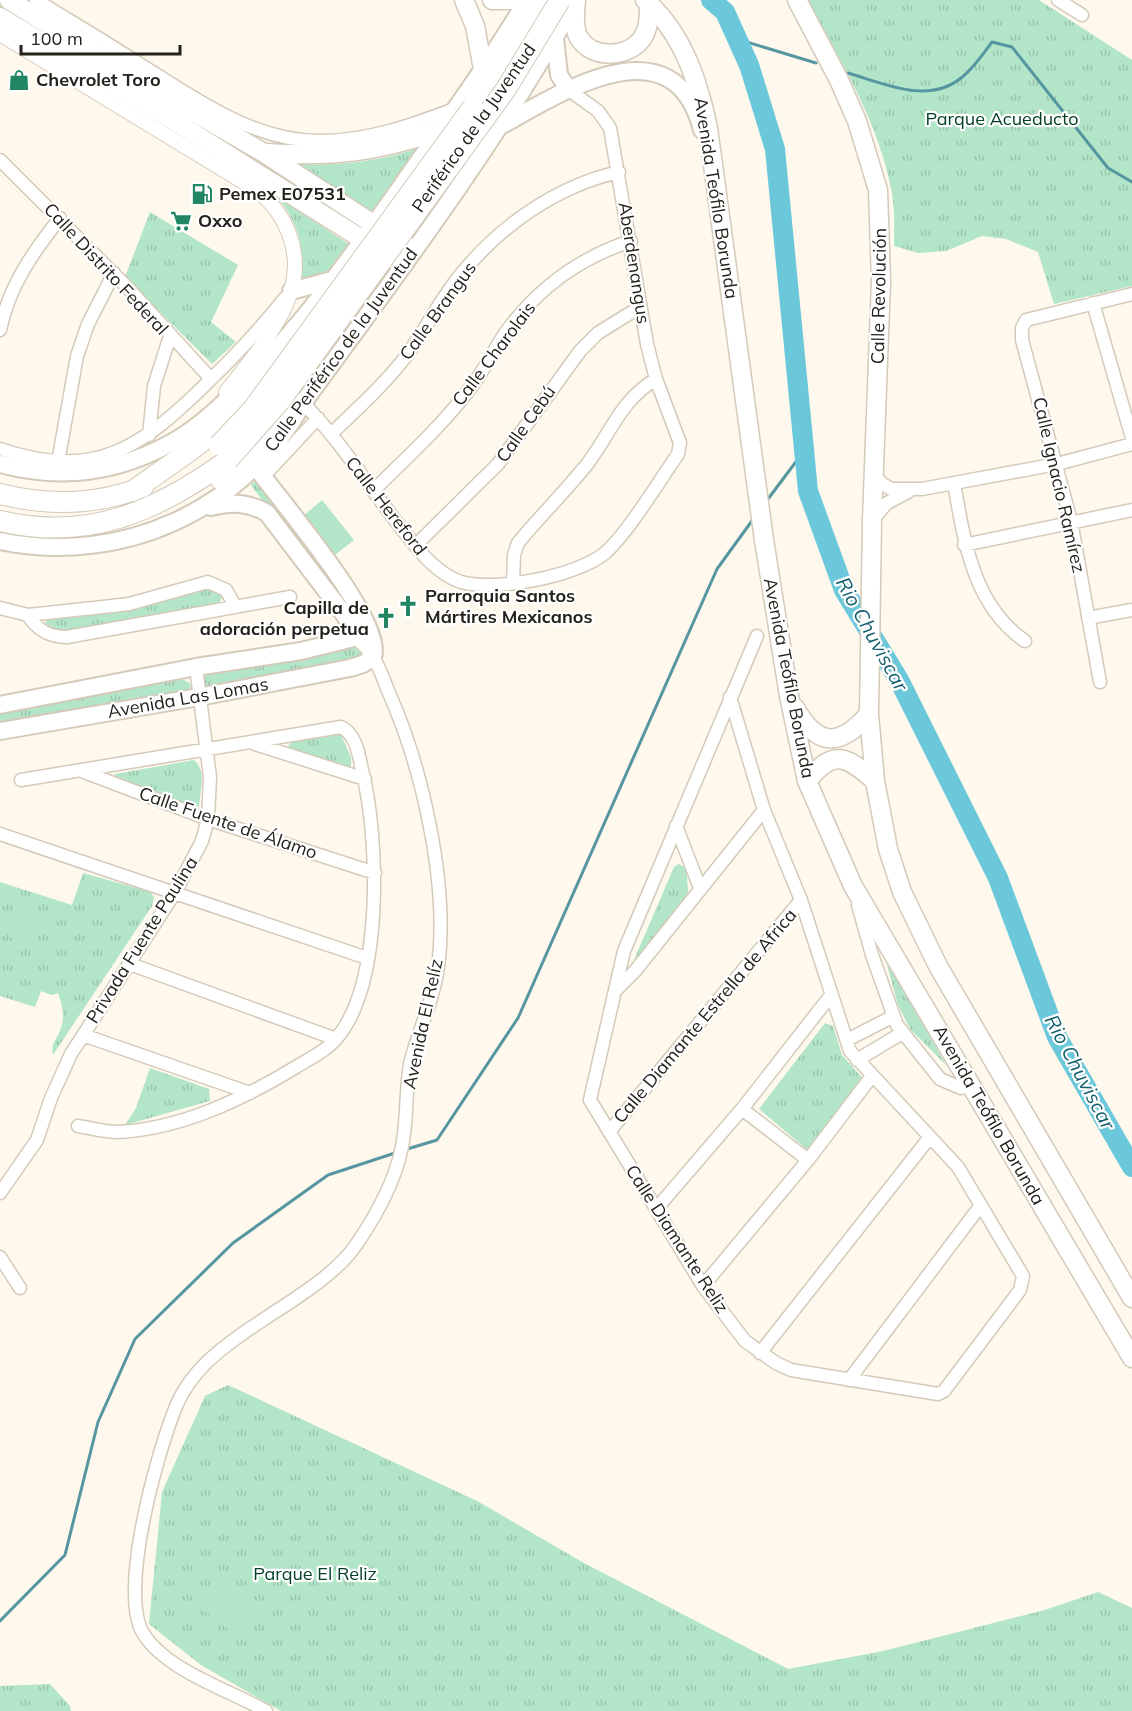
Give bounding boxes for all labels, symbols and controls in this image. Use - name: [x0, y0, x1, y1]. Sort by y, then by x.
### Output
- scale bar: [21, 18, 180, 56]
- text: 100 m: [30, 27, 83, 50]
- street label: Periférico de la Juventud: [407, 39, 541, 217]
- shop icon: Chevrolet Toro: [7, 68, 31, 92]
- place label: Chevrolet Toro: [36, 68, 161, 91]
- street label: Avenida Teófilo Borunda: [689, 95, 744, 300]
- park label: Parque Acueducto: [926, 107, 1079, 130]
- fuel station icon: Pemex E07531: [190, 182, 214, 206]
- place label: Pemex E07531: [219, 182, 346, 205]
- street label: Calle Distrito Federal: [39, 198, 174, 340]
- street label: Aberdenangus: [614, 200, 655, 325]
- supermarket icon: Oxxo: [169, 209, 193, 233]
- place label: Oxxo: [198, 209, 242, 232]
- street label: Calle Revolución: [866, 228, 891, 364]
- street label: Calle Periférico de la Juventud: [259, 243, 422, 456]
- street label: Calle Brangus: [394, 257, 481, 364]
- street label: Calle Charolais: [447, 297, 540, 410]
- street label: Calle Cebú: [491, 381, 560, 467]
- street label: Calle Ignacio Ramírez: [1028, 395, 1091, 575]
- street label: Calle Hereford: [341, 452, 432, 560]
- water label: Rio Chuviscar: [831, 572, 914, 696]
- street label: Avenida Teófilo Borunda: [759, 576, 820, 780]
- place label: Parroquia Santos Mártires Mexicanos: [425, 584, 592, 628]
- church icon: Parroquia Santos Mártires Mexicanos: [396, 594, 420, 618]
- place label: Capilla de adoración perpetua: [200, 596, 369, 640]
- church icon: Capilla de adoración perpetua: [374, 606, 398, 630]
- street label: Avenida Las Lomas: [106, 672, 270, 723]
- street label: Calle Fuente de Álamo: [136, 781, 320, 864]
- street label: Privada Fuente Paulina: [81, 852, 202, 1027]
- street label: Calle Diamante Estrella de Africa: [608, 904, 801, 1128]
- street label: Avenida El Relíz: [397, 957, 448, 1091]
- water label: Rio Chuviscar: [1040, 1010, 1122, 1134]
- street label: Avenida Teófilo Borunda: [929, 1021, 1050, 1209]
- street label: Calle Diamante Reliz: [621, 1160, 734, 1317]
- park label: Parque El Reliz: [253, 1562, 377, 1585]

